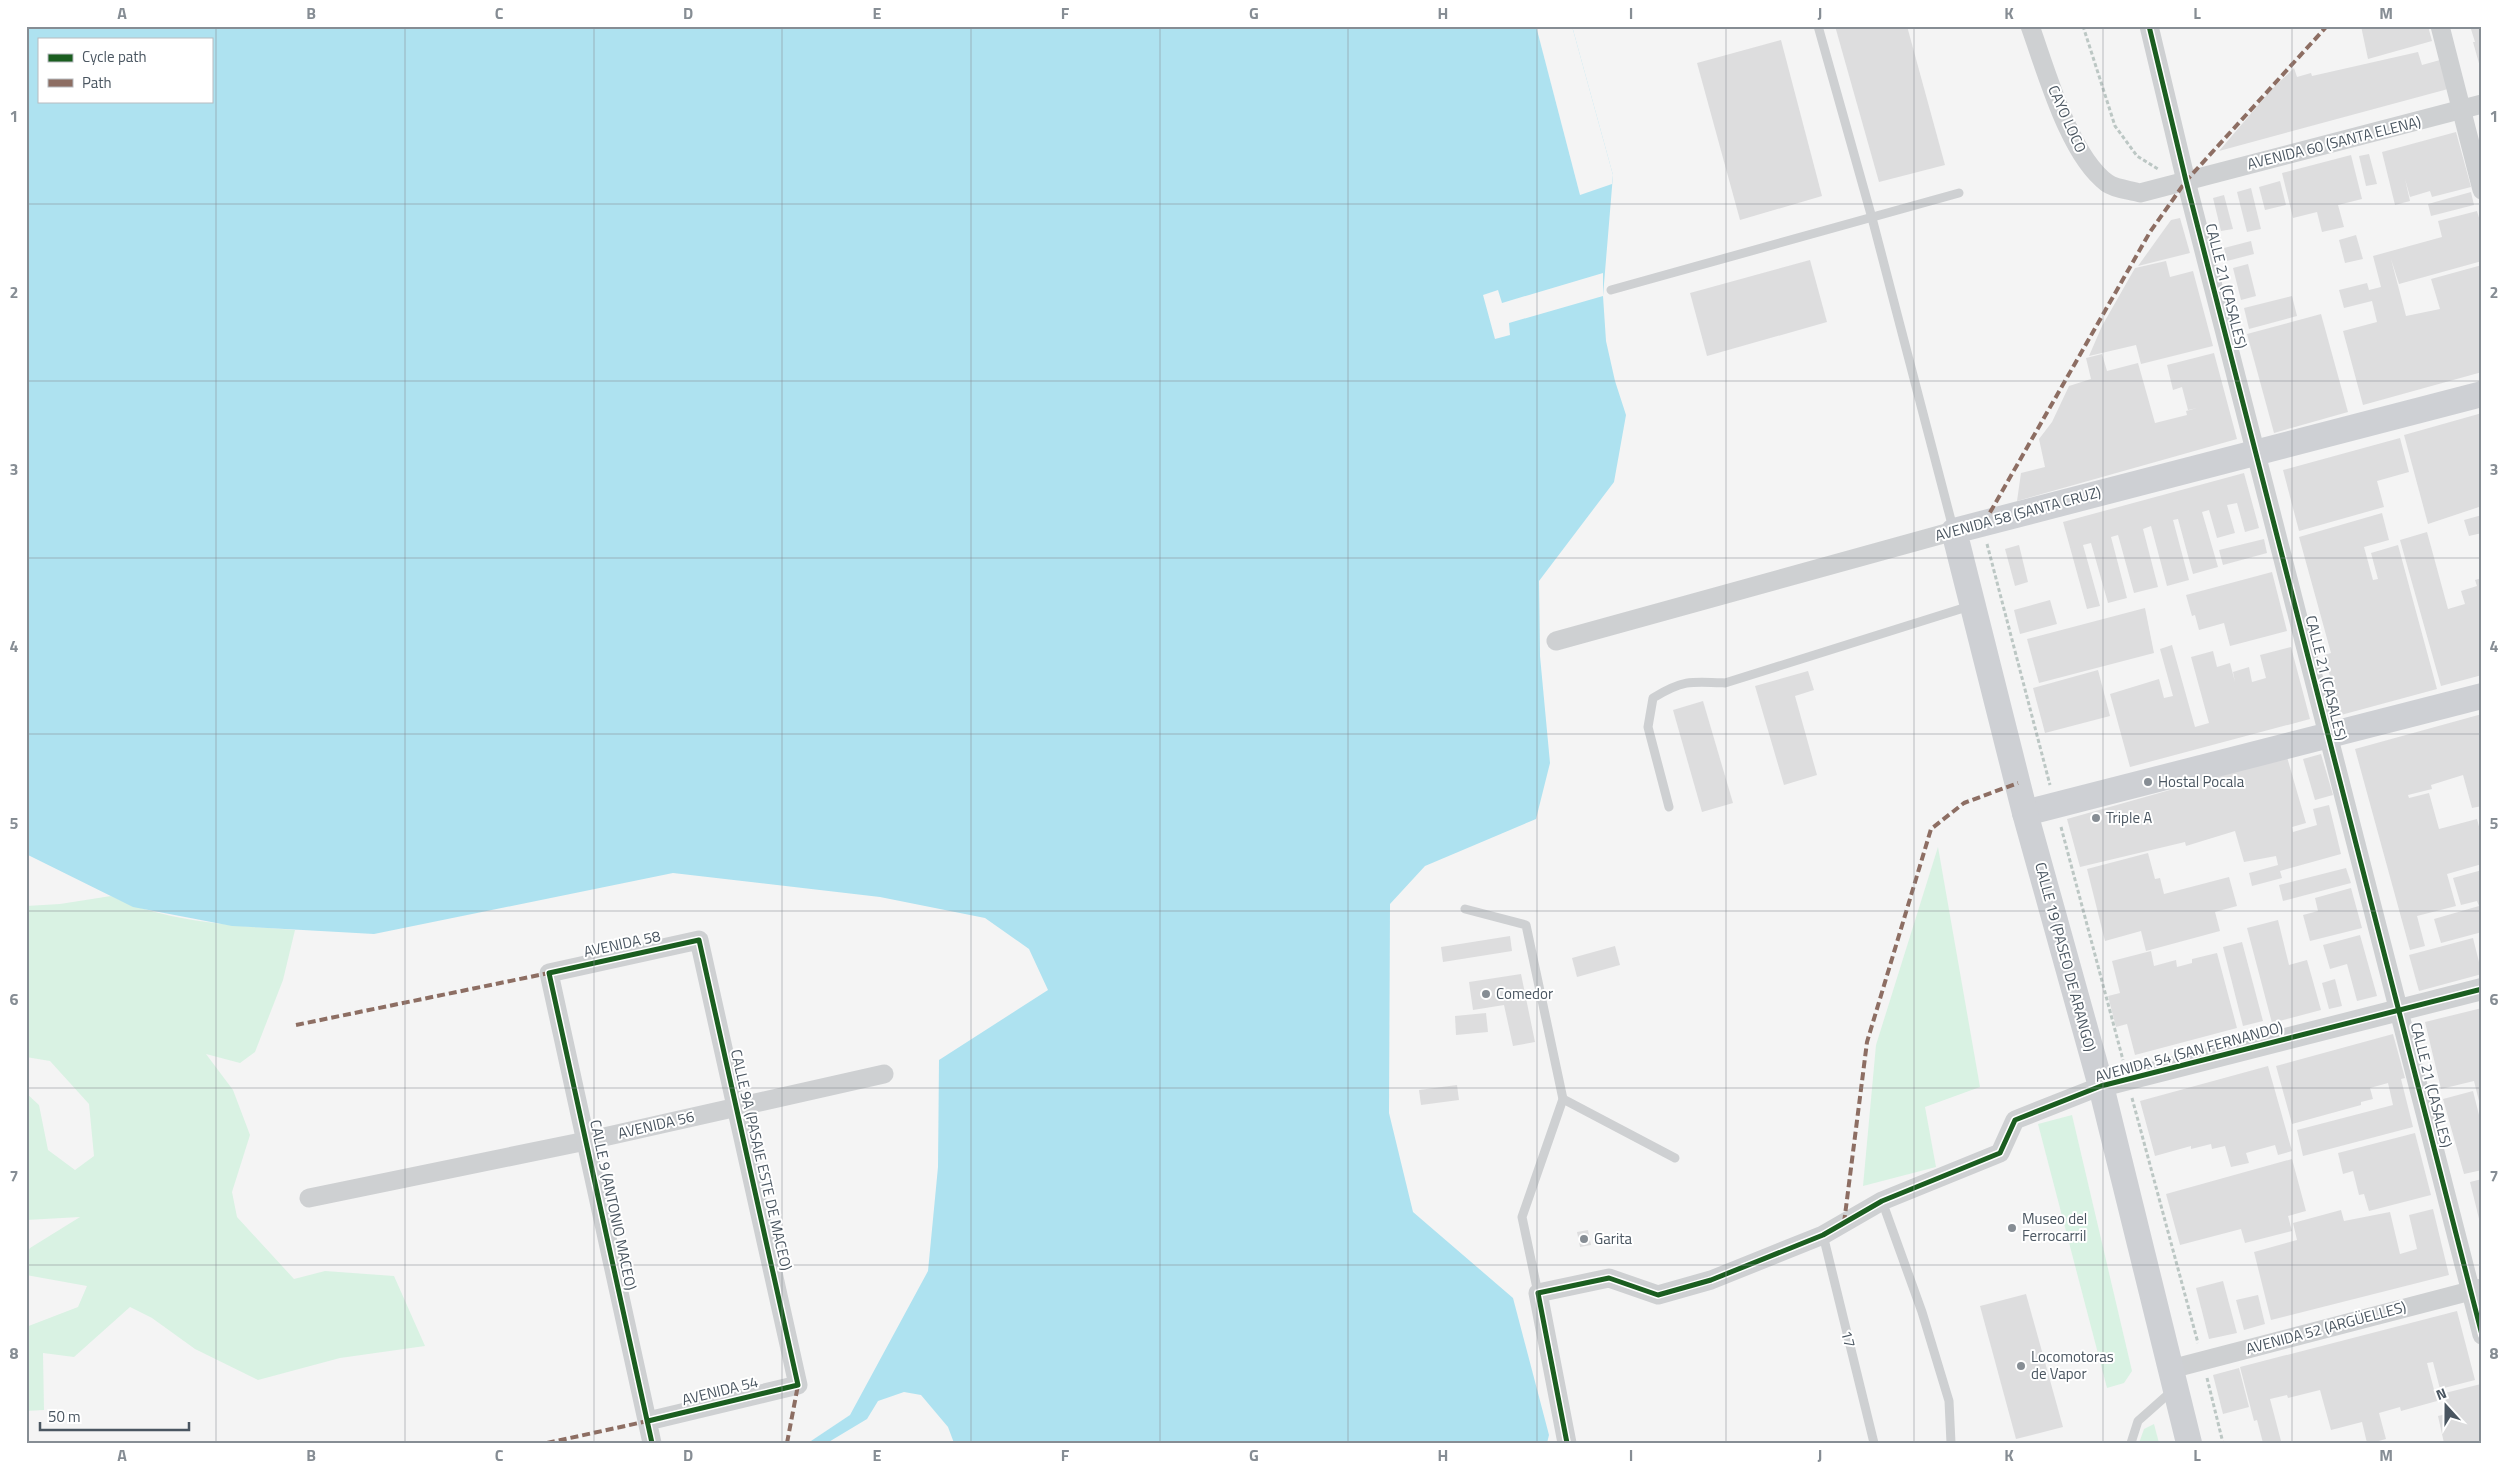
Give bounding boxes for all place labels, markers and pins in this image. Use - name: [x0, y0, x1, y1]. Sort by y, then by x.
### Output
- place label: Hostal Pocala: [2158, 770, 2245, 793]
- marker: Hostal Pocala: [2142, 776, 2154, 788]
- place label: Triple A: [2106, 806, 2152, 829]
- marker: Triple A: [2090, 812, 2102, 824]
- place label: Comedor: [1496, 982, 1553, 1005]
- marker: Comedor: [1480, 988, 1492, 1000]
- place label: Museo del Ferrocarril: [2022, 1207, 2087, 1247]
- marker: Museo del Ferrocarril: [2006, 1222, 2018, 1234]
- place label: Garita: [1594, 1227, 1632, 1250]
- marker: Garita: [1578, 1233, 1590, 1245]
- place label: Locomotoras de Vapor: [2031, 1345, 2114, 1385]
- marker: Locomotoras de Vapor: [2015, 1360, 2027, 1372]

